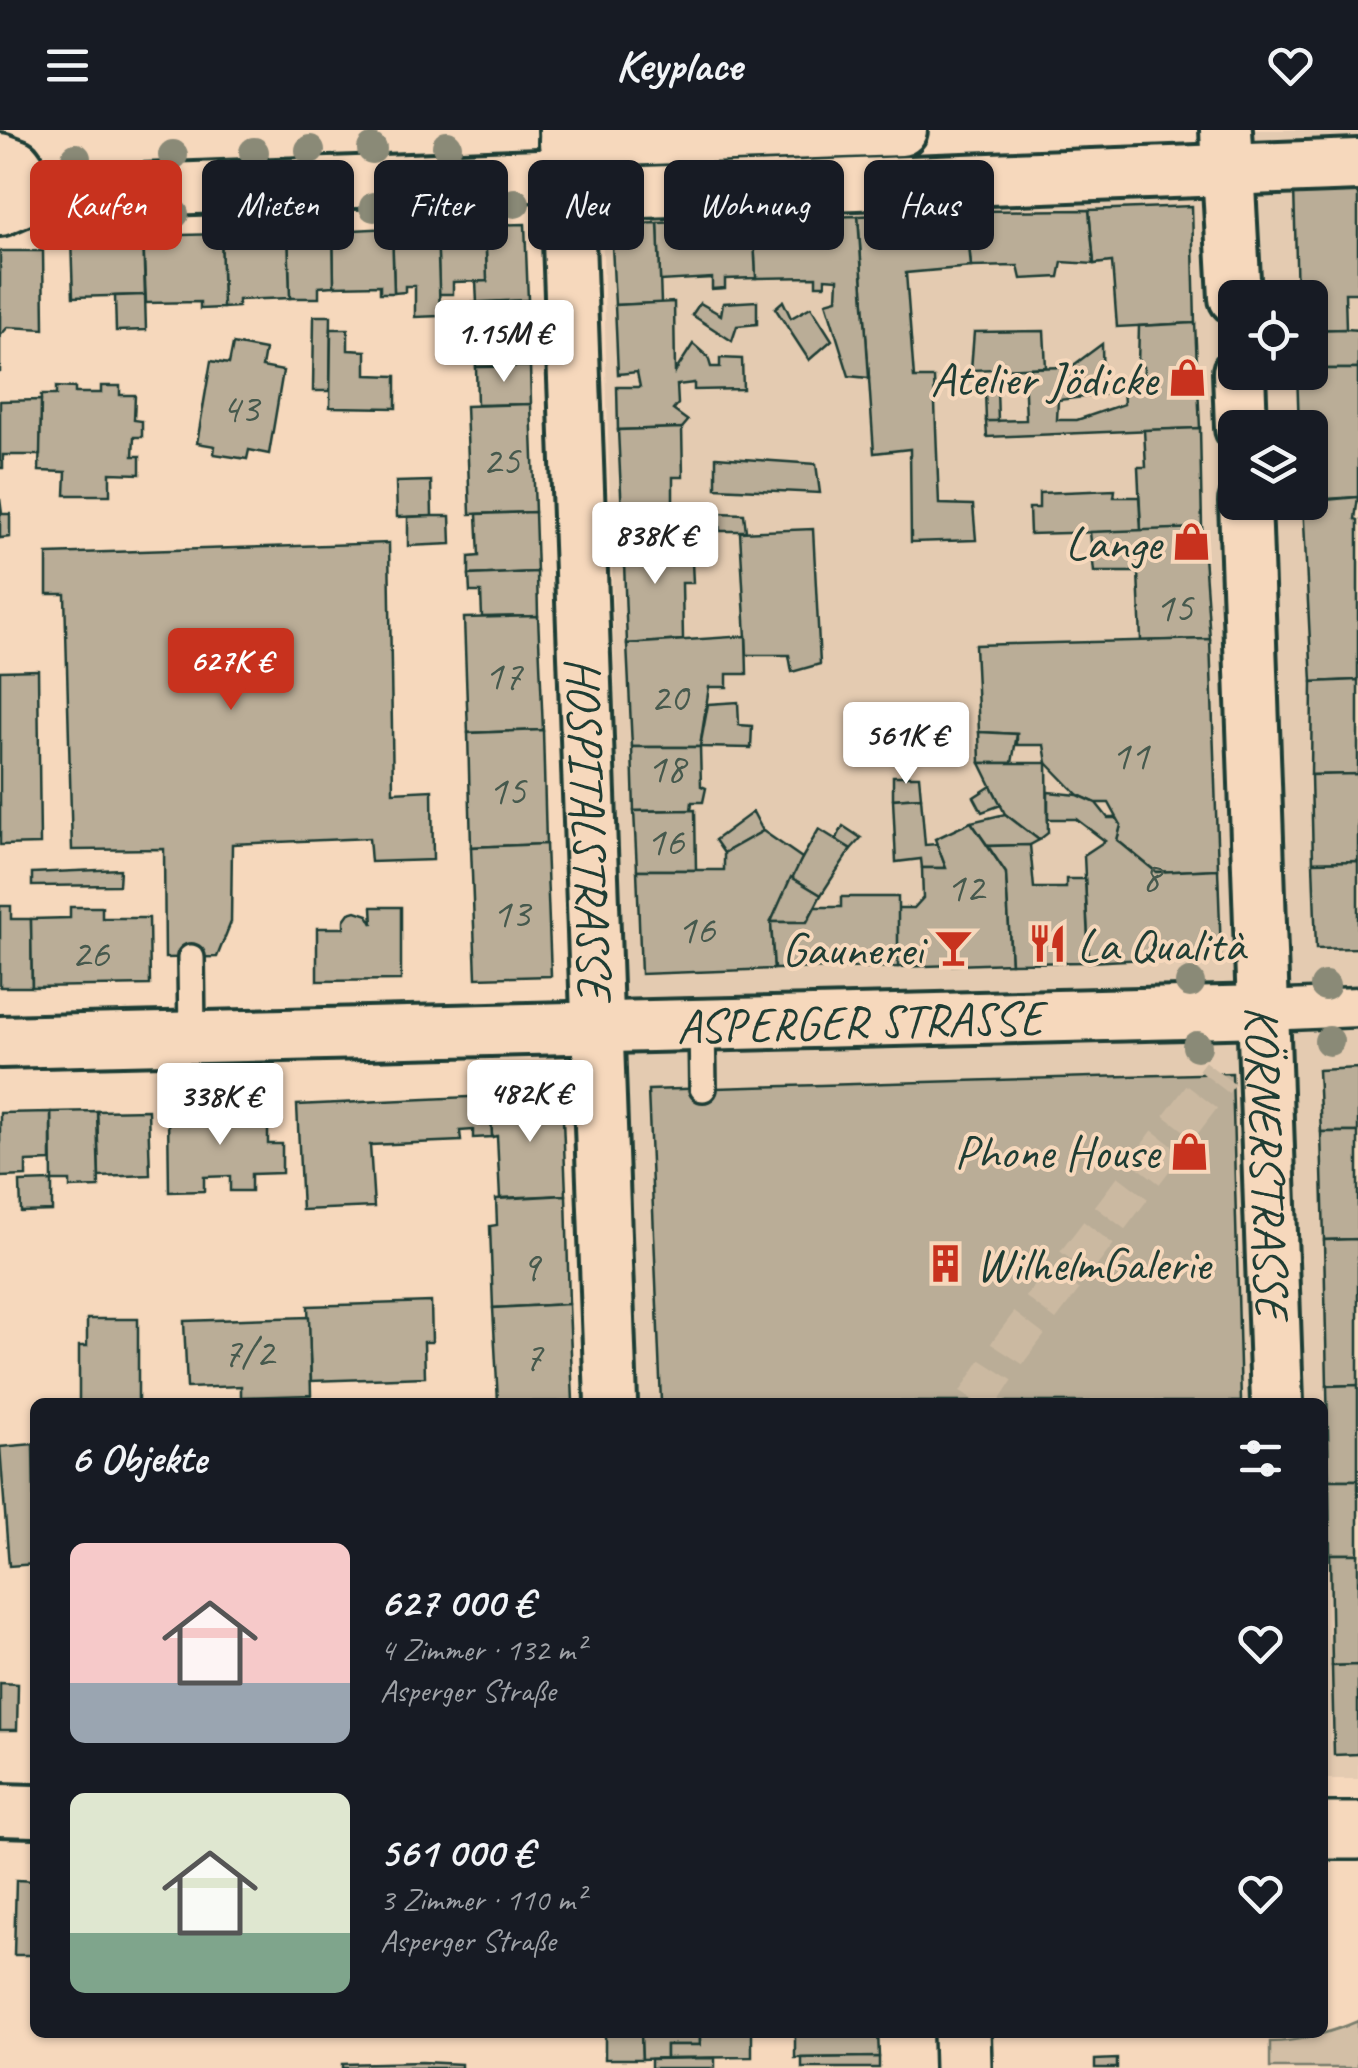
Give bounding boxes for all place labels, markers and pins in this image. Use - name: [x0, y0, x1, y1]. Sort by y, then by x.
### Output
- pin: 1.15M €: [412, 300, 596, 385]
- place label: Atelier Jödicke: [930, 349, 1160, 409]
- shop icon: Atelier Jödicke: [1166, 357, 1208, 399]
- pin: 838K €: [574, 502, 736, 587]
- place label: Lange: [1065, 513, 1164, 573]
- shop icon: Lange: [1170, 521, 1212, 563]
- pin: 627K €: [150, 628, 312, 713]
- pin: 561K €: [825, 702, 987, 787]
- place label: La Qualità: [1077, 915, 1248, 975]
- place label: Gaunerei: [782, 919, 928, 979]
- restaurant icon: La Qualità: [1026, 923, 1068, 965]
- bar icon: Gaunerei: [932, 927, 974, 969]
- pin: 482K €: [449, 1060, 611, 1145]
- pin: 338K €: [139, 1063, 301, 1148]
- place label: Phone House: [954, 1122, 1162, 1182]
- shop icon: Phone House: [1168, 1130, 1210, 1172]
- place label: WilhelmGalerie: [976, 1234, 1213, 1294]
- building icon: WilhelmGalerie: [925, 1242, 967, 1284]

